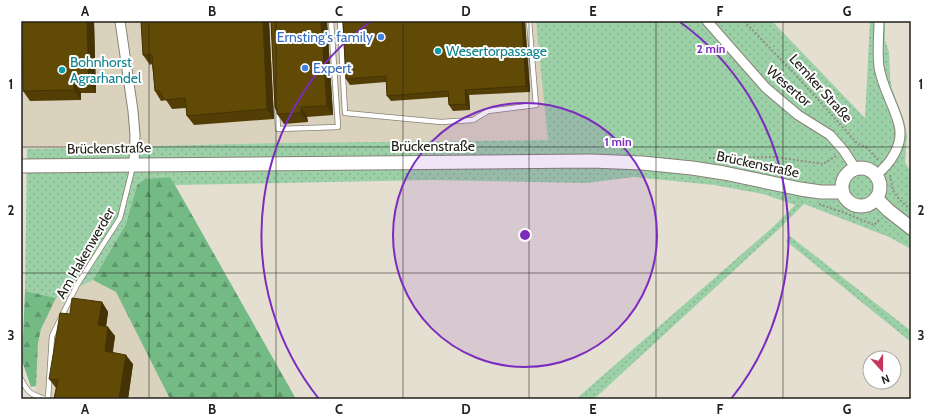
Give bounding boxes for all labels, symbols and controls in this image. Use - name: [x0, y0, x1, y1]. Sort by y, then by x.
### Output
- text: A: [81, 3, 90, 19]
- text: B: [208, 3, 216, 19]
- text: C: [335, 3, 343, 19]
- text: D: [461, 3, 471, 19]
- text: E: [589, 3, 597, 19]
- text: F: [717, 3, 724, 19]
- text: G: [843, 3, 852, 19]
- place label: Ernsting's family: [277, 28, 373, 46]
- marker: Ernsting's family: [376, 32, 386, 42]
- text: 2 min: [697, 41, 725, 56]
- place label: Wesertorpassage: [446, 42, 547, 60]
- marker: Wesertorpassage: [433, 46, 443, 56]
- street label: Lemker Straße: [786, 50, 856, 126]
- place label: Bohnhorst Agrarhandel: [70, 53, 142, 87]
- place label: Expert: [313, 59, 352, 77]
- street label: Wesertor: [763, 61, 816, 111]
- marker: Expert: [300, 63, 310, 73]
- marker: Bohnhorst Agrarhandel: [57, 65, 67, 75]
- text: 1: [9, 76, 13, 92]
- text: 1: [919, 76, 923, 92]
- text: 1 min: [604, 134, 632, 149]
- street label: Brückenstraße: [391, 137, 475, 155]
- street label: Brückenstraße: [67, 138, 151, 158]
- street label: Brückenstraße: [715, 146, 801, 182]
- text: 2: [8, 202, 15, 218]
- text: 2: [918, 202, 925, 218]
- street label: Am Hakenwerder: [52, 204, 119, 302]
- centre of rings: [518, 228, 532, 242]
- text: 3: [7, 327, 15, 343]
- text: 3: [917, 327, 925, 343]
- north arrow: [862, 350, 902, 390]
- text: N: [879, 371, 892, 387]
- text: A: [81, 401, 90, 417]
- text: B: [208, 401, 216, 417]
- text: C: [335, 401, 343, 417]
- text: D: [461, 401, 471, 417]
- text: E: [589, 401, 597, 417]
- text: F: [717, 401, 724, 417]
- text: G: [843, 401, 852, 417]

